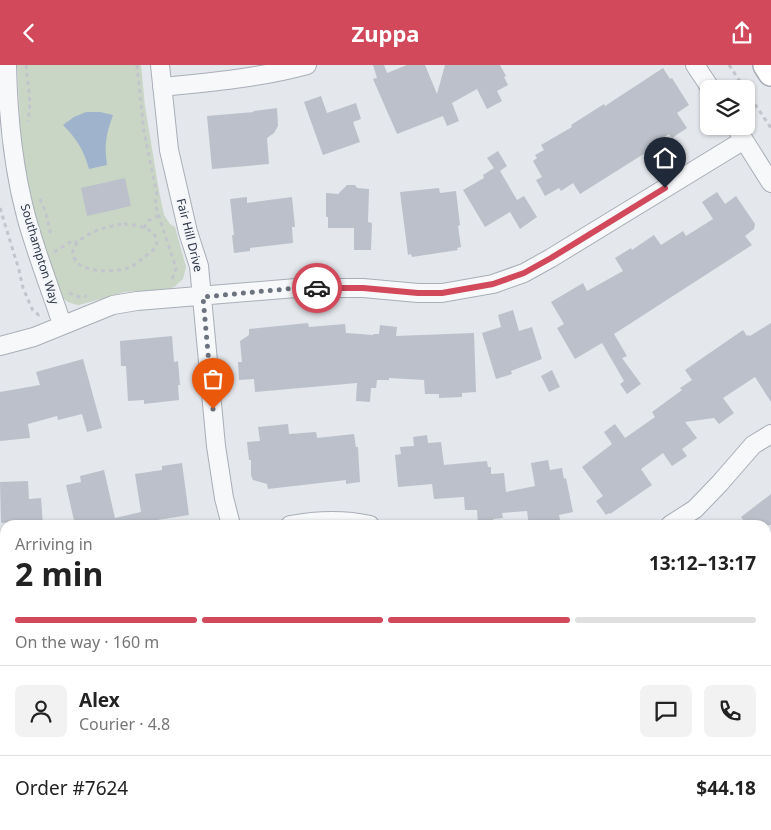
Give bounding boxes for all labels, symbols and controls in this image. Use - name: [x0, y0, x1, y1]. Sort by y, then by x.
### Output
- text: Zuppa: [351, 18, 420, 48]
- icon: back: [15, 19, 43, 47]
- icon: share: [728, 19, 756, 47]
- map controls: [700, 80, 755, 135]
- button: layers: [700, 80, 755, 135]
- pin: [644, 137, 686, 188]
- icon: home: [651, 144, 679, 172]
- street label: Fair Hill Drive: [173, 197, 207, 274]
- street label: Southampton Way: [17, 202, 64, 307]
- courier: [292, 263, 342, 313]
- icon: car: [303, 274, 331, 302]
- pin: [192, 358, 234, 409]
- icon: bag: [199, 365, 227, 393]
- text: Arriving in: [15, 533, 93, 555]
- text: 13:12–13:17: [649, 550, 756, 576]
- text: 2 min: [15, 552, 103, 595]
- text: On the way · 160 m: [15, 631, 159, 653]
- button: person: [15, 685, 67, 737]
- button: chat: [640, 685, 692, 737]
- button: phone: [704, 685, 756, 737]
- text: Alex: [79, 687, 120, 713]
- text: Courier · 4.8: [79, 713, 170, 735]
- text: Order #7624: [15, 775, 128, 801]
- text: $44.18: [696, 775, 756, 801]

